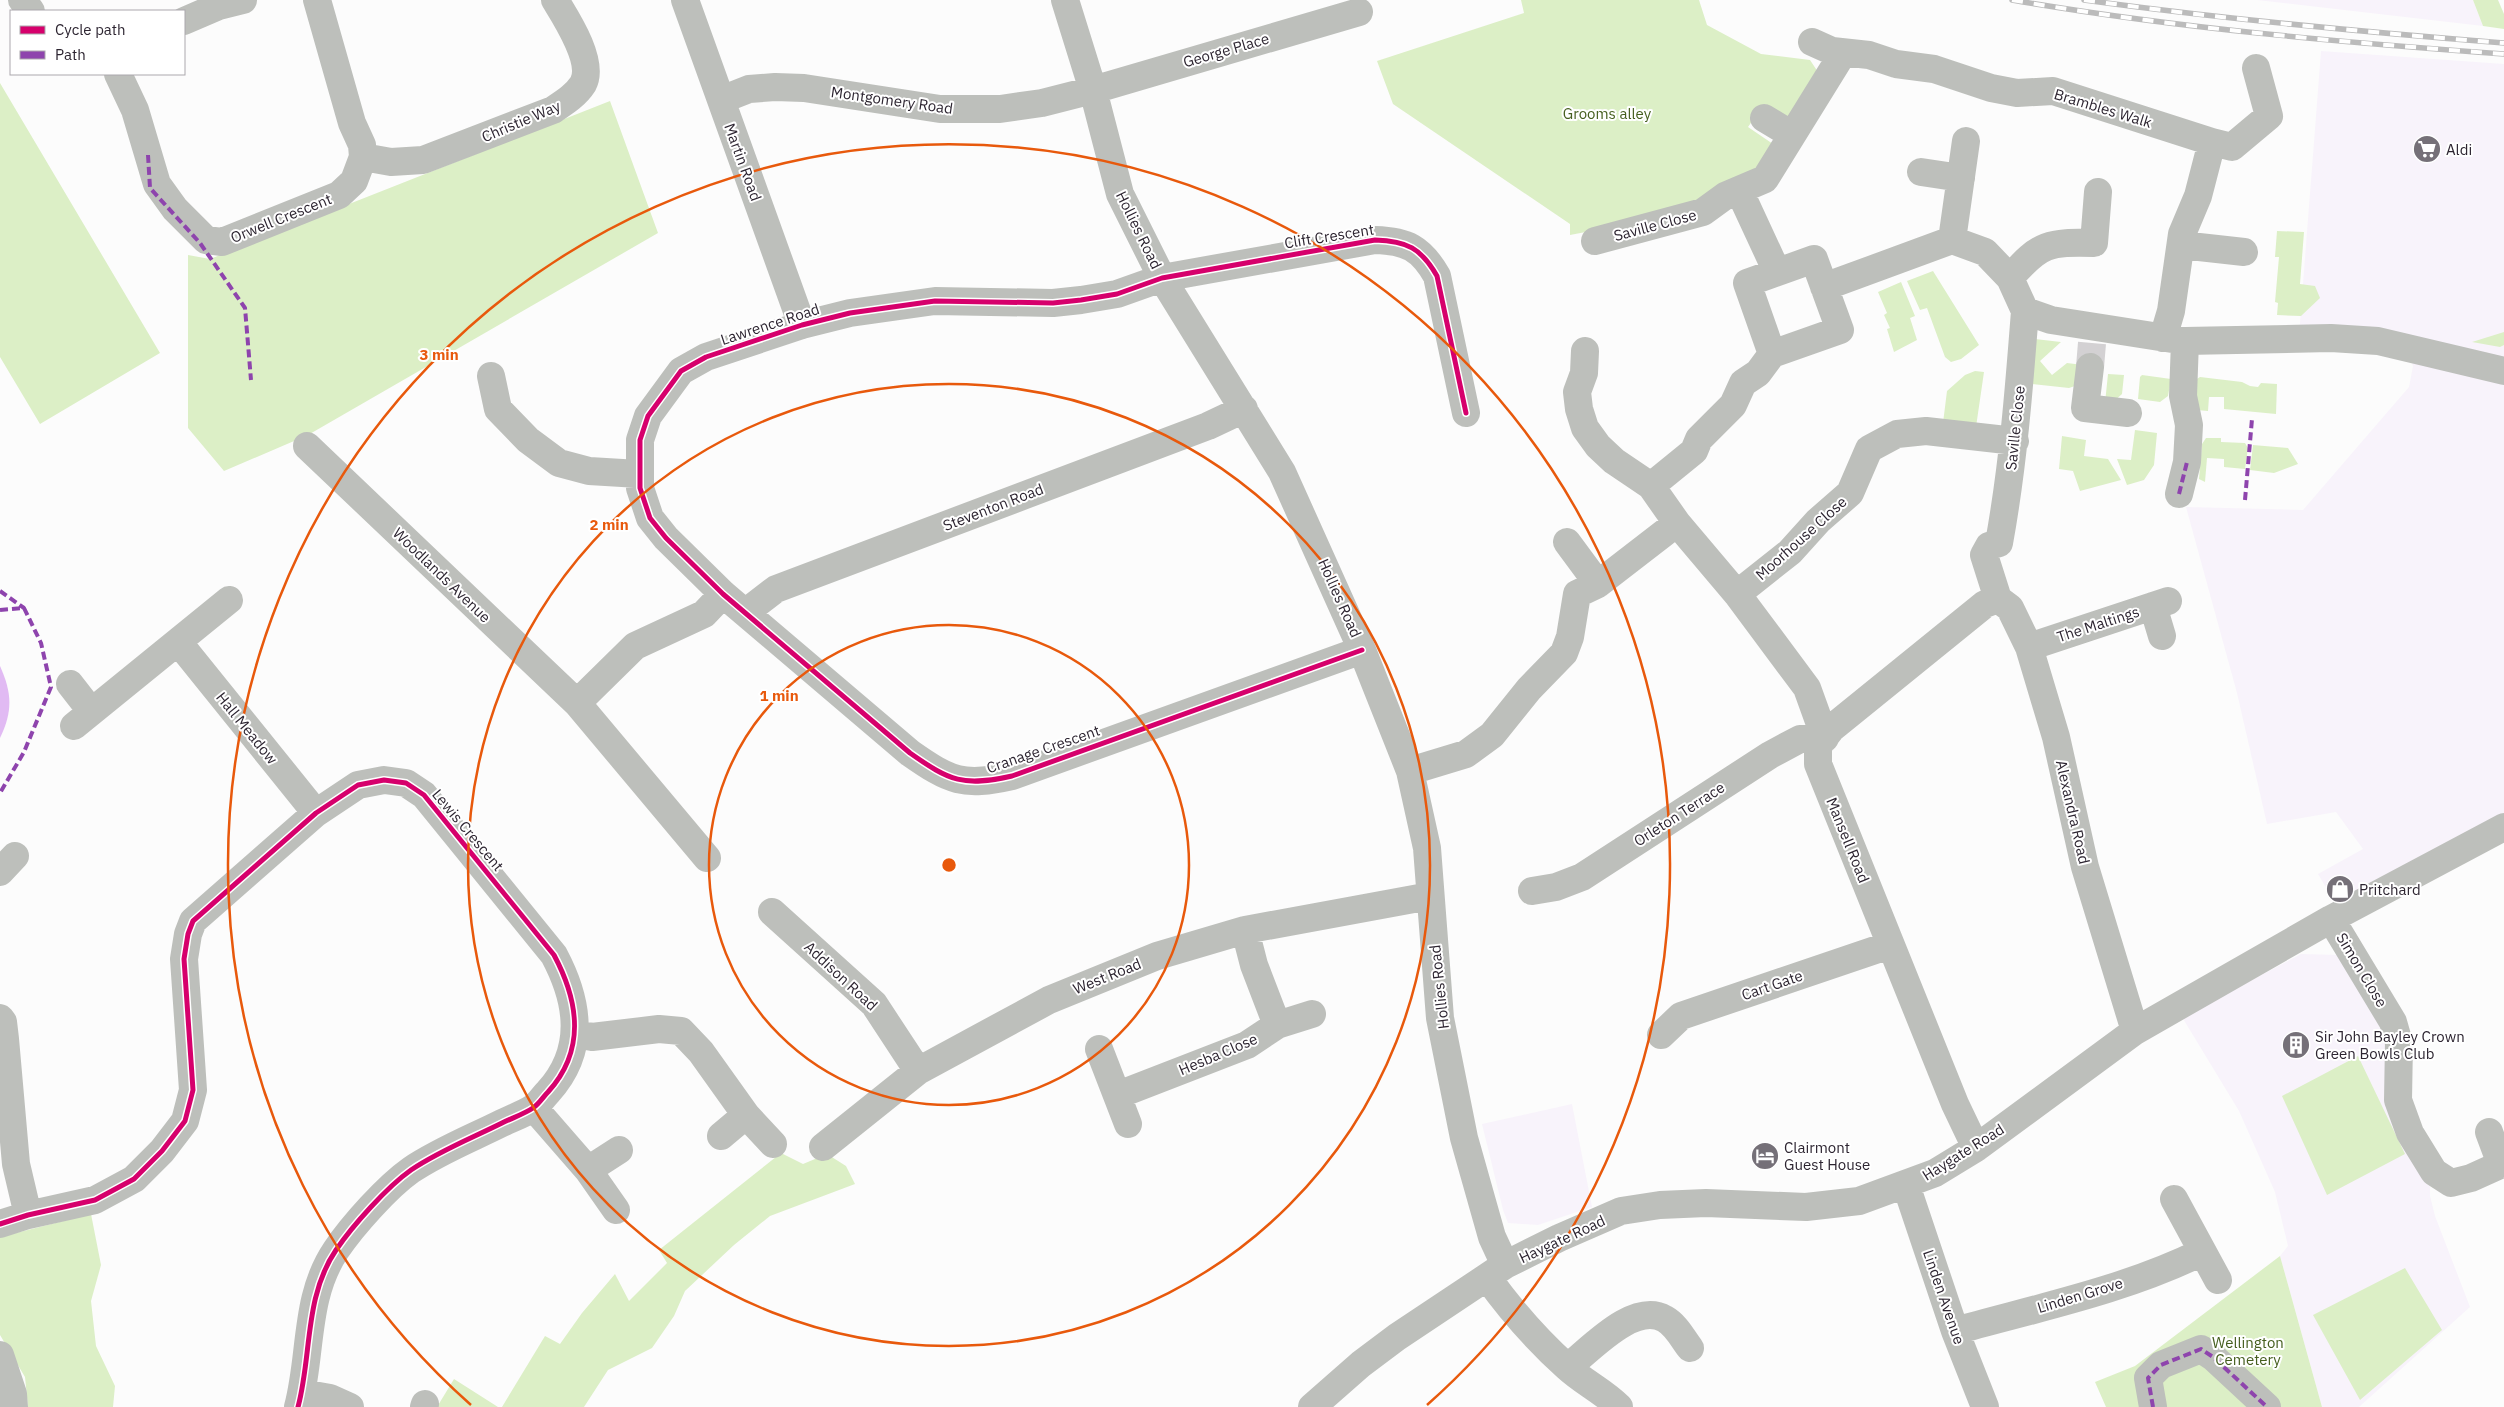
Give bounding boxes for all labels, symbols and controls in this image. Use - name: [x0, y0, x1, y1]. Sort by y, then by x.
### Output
- legend: [10, 10, 185, 75]
- text: Cycle path: [55, 20, 126, 39]
- street label: George Place: [1181, 29, 1271, 71]
- text: Path: [55, 45, 86, 64]
- street label: Montgomery Road: [830, 82, 954, 118]
- street label: Brambles Walk: [2052, 84, 2154, 132]
- street label: Christie Way: [479, 96, 564, 146]
- park label: Grooms alley: [1563, 104, 1652, 123]
- street label: Martin Road: [720, 121, 766, 203]
- supermarket icon: Aldi: [2412, 134, 2442, 164]
- place label: Aldi: [2446, 140, 2472, 159]
- street label: Hollies Road: [1112, 188, 1166, 272]
- street label: Orwell Crescent: [228, 189, 334, 247]
- street label: Saville Close: [1612, 205, 1698, 245]
- street label: Clift Crescent: [1283, 220, 1375, 252]
- street label: Lawrence Road: [718, 299, 822, 349]
- text: 3 min: [419, 345, 459, 364]
- street label: Saville Close: [2001, 385, 2029, 471]
- street label: Steventon Road: [940, 479, 1046, 535]
- street label: Moorhouse Close: [1751, 492, 1851, 584]
- text: 2 min: [589, 515, 629, 534]
- street label: Woodlands Avenue: [389, 523, 495, 627]
- street label: Hollies Road: [1314, 556, 1366, 640]
- street label: The Maltings: [2054, 602, 2142, 646]
- text: 1 min: [759, 686, 799, 705]
- street label: Hall Meadow: [212, 688, 282, 768]
- street label: Cranage Crescent: [984, 721, 1102, 777]
- street label: Alexandra Road: [2052, 758, 2094, 866]
- street label: Orleton Terrace: [1630, 778, 1728, 850]
- street label: Lewis Crescent: [428, 785, 508, 875]
- street label: Mansell Road: [1822, 795, 1874, 885]
- centre of rings: [940, 856, 958, 874]
- shop icon: Pritchard: [2325, 874, 2355, 904]
- place label: Pritchard: [2359, 880, 2421, 899]
- street label: Simon Close: [2332, 929, 2392, 1011]
- street label: Addison Road: [801, 937, 881, 1015]
- street label: Hollies Road: [1425, 944, 1453, 1030]
- street label: West Road: [1070, 954, 1144, 998]
- street label: Cart Gate: [1739, 966, 1805, 1004]
- place label: Sir John Bayley Crown Green Bowls Club: [2315, 1027, 2465, 1063]
- street label: Hesba Close: [1176, 1029, 1260, 1079]
- building icon: Sir John Bayley Crown Green Bowls Club: [2281, 1030, 2311, 1060]
- street label: Haygate Road: [1919, 1119, 2007, 1185]
- place label: Clairmont Guest House: [1784, 1138, 1870, 1174]
- hotel icon: Clairmont Guest House: [1750, 1141, 1780, 1171]
- street label: Haygate Road: [1516, 1211, 1608, 1267]
- street label: Linden Avenue: [1919, 1247, 1969, 1347]
- street label: Linden Grove: [2035, 1273, 2125, 1317]
- park label: Wellington Cemetery: [2212, 1333, 2284, 1369]

